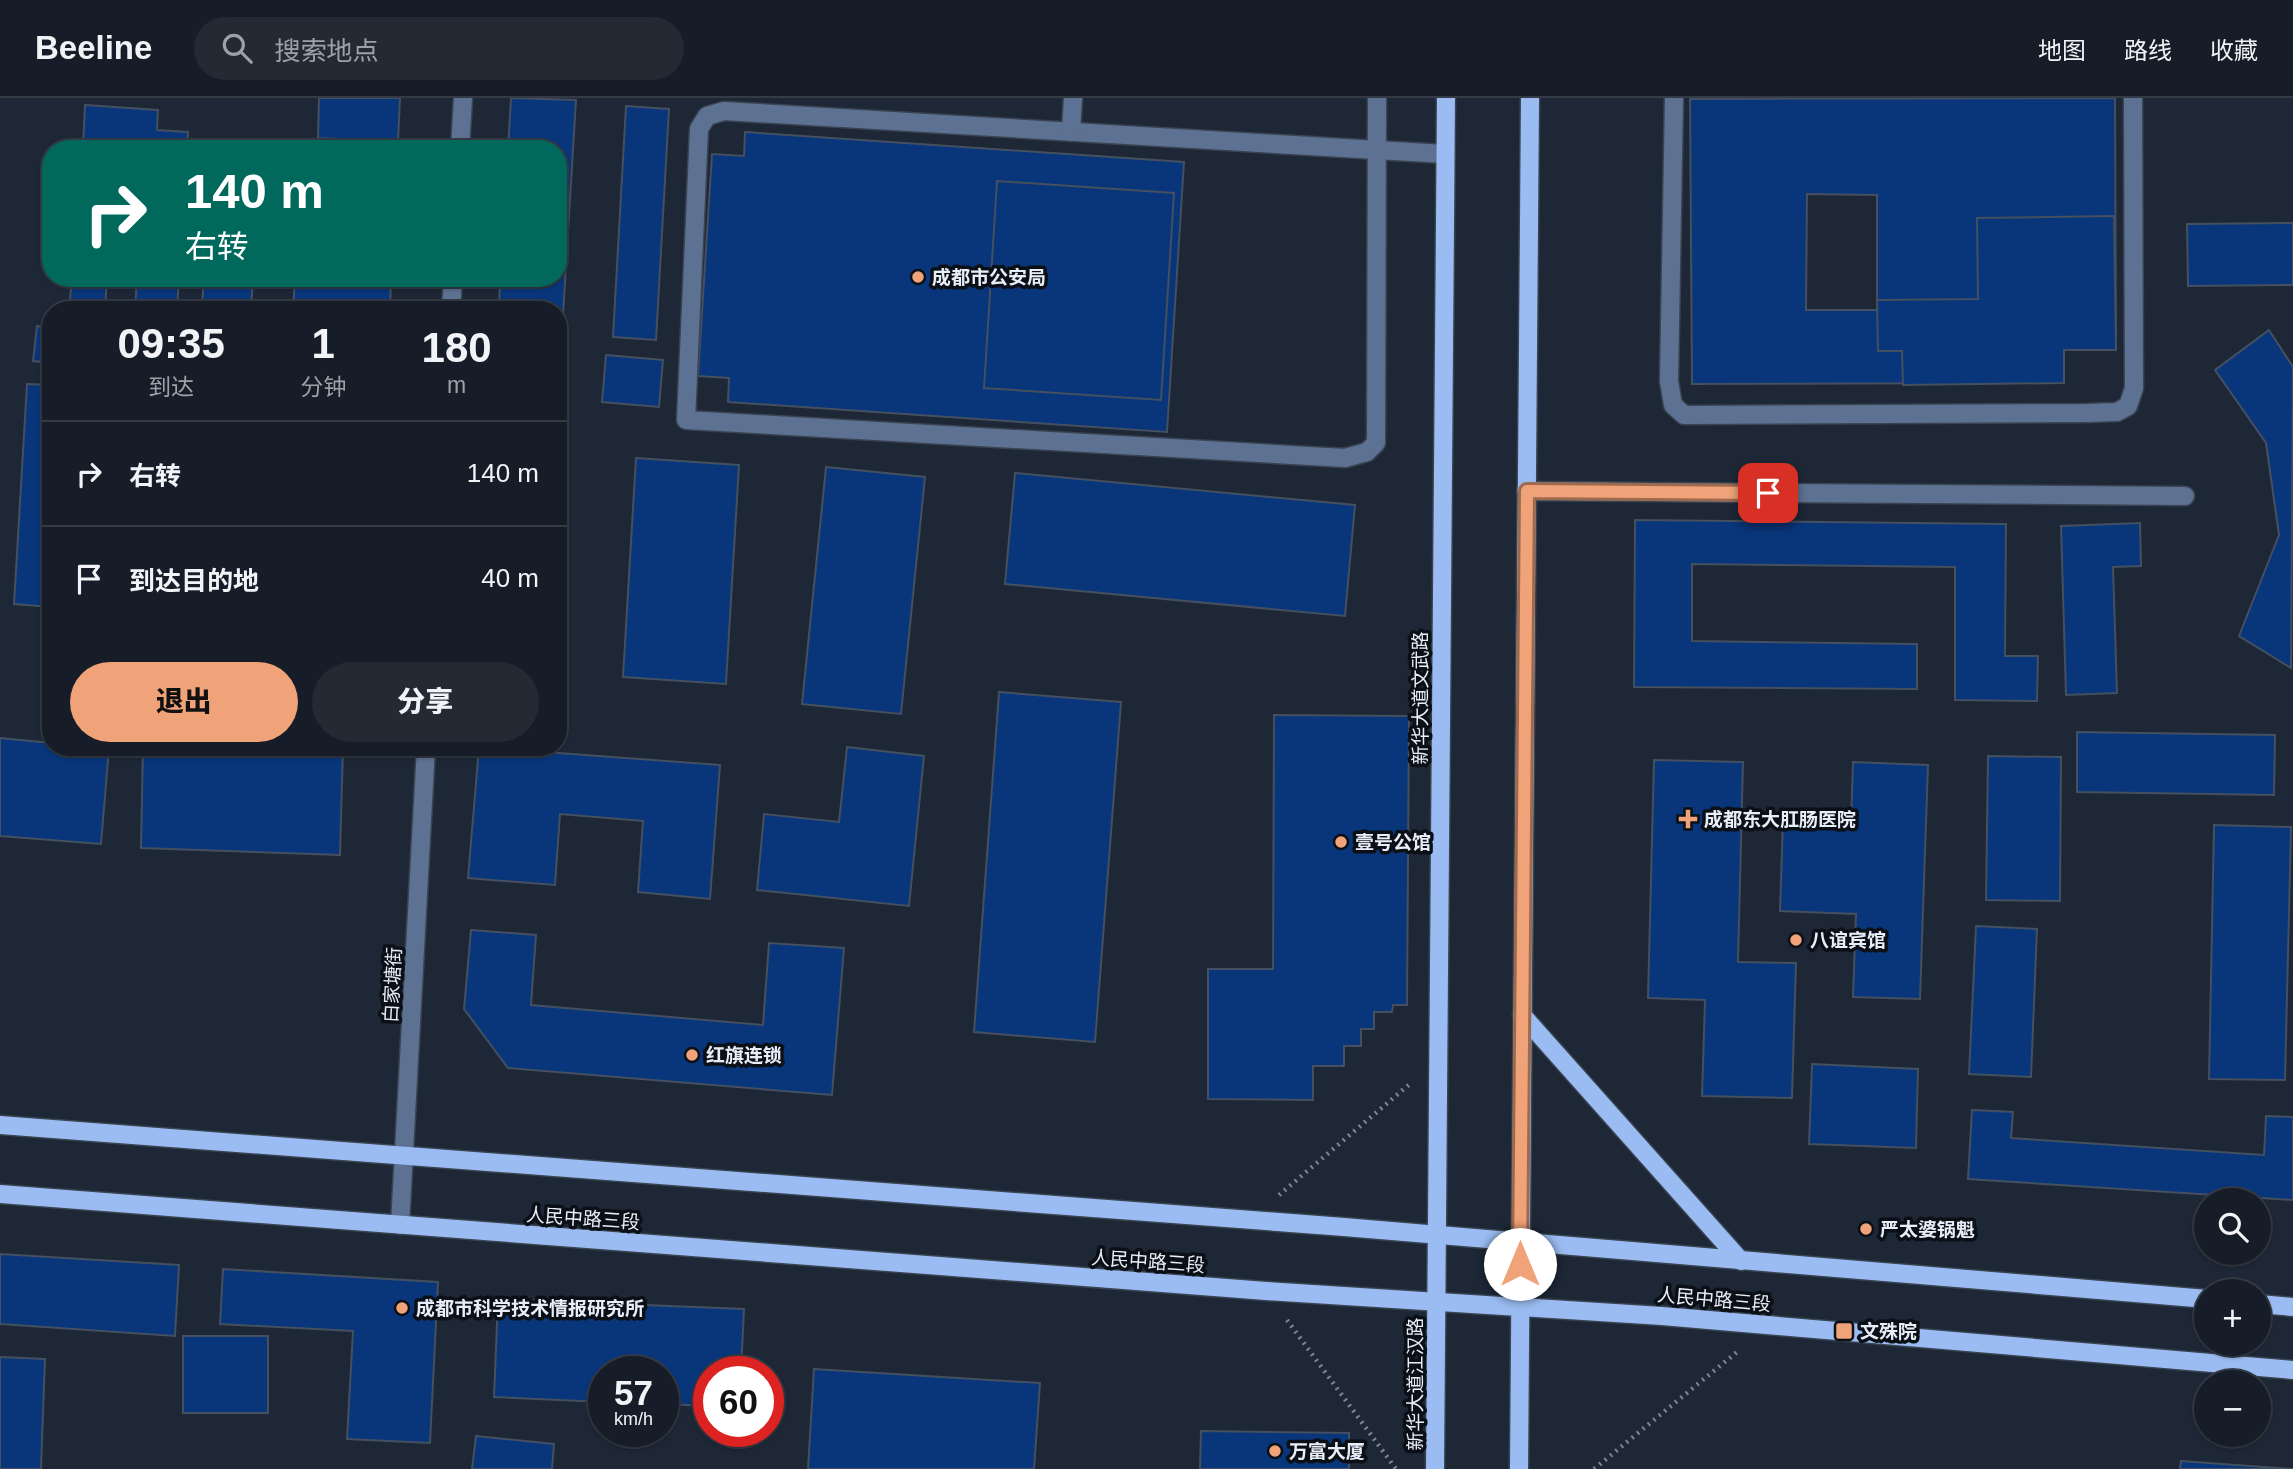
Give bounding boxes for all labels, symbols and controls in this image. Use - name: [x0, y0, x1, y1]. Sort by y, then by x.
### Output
- search box: [194, 17, 684, 80]
- text: Beeline: [35, 29, 152, 66]
- icon: search: [218, 29, 256, 67]
- text: 搜索地点: [274, 36, 378, 66]
- text: 地图: [2038, 37, 2086, 64]
- text: 路线: [2124, 37, 2172, 64]
- text: 收藏: [2210, 37, 2258, 64]
- text: 140 m: [185, 164, 324, 218]
- icon: right: [70, 168, 161, 259]
- text: 右转: [185, 229, 249, 265]
- place label: 成都市公安局: [932, 267, 1046, 288]
- marker: 成都市公安局: [910, 269, 926, 285]
- text: 09:35: [117, 320, 225, 367]
- text: 1: [311, 320, 335, 367]
- text: 180: [422, 324, 492, 371]
- text: m: [447, 372, 466, 398]
- text: 到达: [148, 374, 194, 400]
- text: 分钟: [300, 374, 346, 400]
- icon: right: [70, 455, 108, 493]
- text: 140 m: [467, 458, 539, 488]
- text: 右转: [129, 461, 181, 491]
- pin: [1738, 463, 1798, 523]
- icon: arrive: [1749, 474, 1787, 512]
- icon: arrive: [70, 560, 108, 598]
- text: 40 m: [481, 563, 539, 593]
- text: 到达目的地: [129, 566, 259, 596]
- street label: 新华大道文武路: [1410, 631, 1431, 765]
- button: 退出: [70, 662, 298, 742]
- button: 分享: [312, 662, 539, 742]
- marker: 成都东大肛肠医院: [1678, 809, 1698, 829]
- place label: 成都东大肛肠医院: [1704, 809, 1856, 830]
- place label: 壹号公馆: [1355, 832, 1431, 853]
- marker: 壹号公馆: [1333, 834, 1349, 850]
- place label: 八谊宾馆: [1810, 930, 1886, 951]
- marker: 八谊宾馆: [1788, 932, 1804, 948]
- street label: 白家塘街: [380, 947, 405, 1024]
- place label: 红旗连锁: [706, 1045, 782, 1066]
- marker: 红旗连锁: [684, 1047, 700, 1063]
- map controls: [2194, 1188, 2271, 1447]
- button: search: [2194, 1188, 2271, 1265]
- street label: 人民中路三段: [525, 1204, 641, 1233]
- place label: 严太婆锅魁: [1880, 1219, 1975, 1240]
- marker: 严太婆锅魁: [1858, 1221, 1874, 1237]
- position arrow: [1483, 1227, 1557, 1301]
- street label: 人民中路三段: [1090, 1247, 1206, 1276]
- button: +: [2194, 1279, 2271, 1356]
- street label: 人民中路三段: [1656, 1284, 1772, 1315]
- place label: 成都市科学技术情报研究所: [416, 1298, 644, 1319]
- marker: 成都市科学技术情报研究所: [394, 1300, 410, 1316]
- street label: 新华大道江汉路: [1405, 1317, 1426, 1451]
- marker: 文殊院: [1834, 1321, 1854, 1341]
- place label: 文殊院: [1860, 1321, 1917, 1342]
- speed limit sign: 60: [693, 1356, 784, 1447]
- button: −: [2194, 1370, 2271, 1447]
- text: 57: [614, 1373, 653, 1412]
- text: km/h: [614, 1409, 653, 1429]
- place label: 万富大厦: [1289, 1441, 1365, 1462]
- marker: 万富大厦: [1267, 1443, 1283, 1459]

